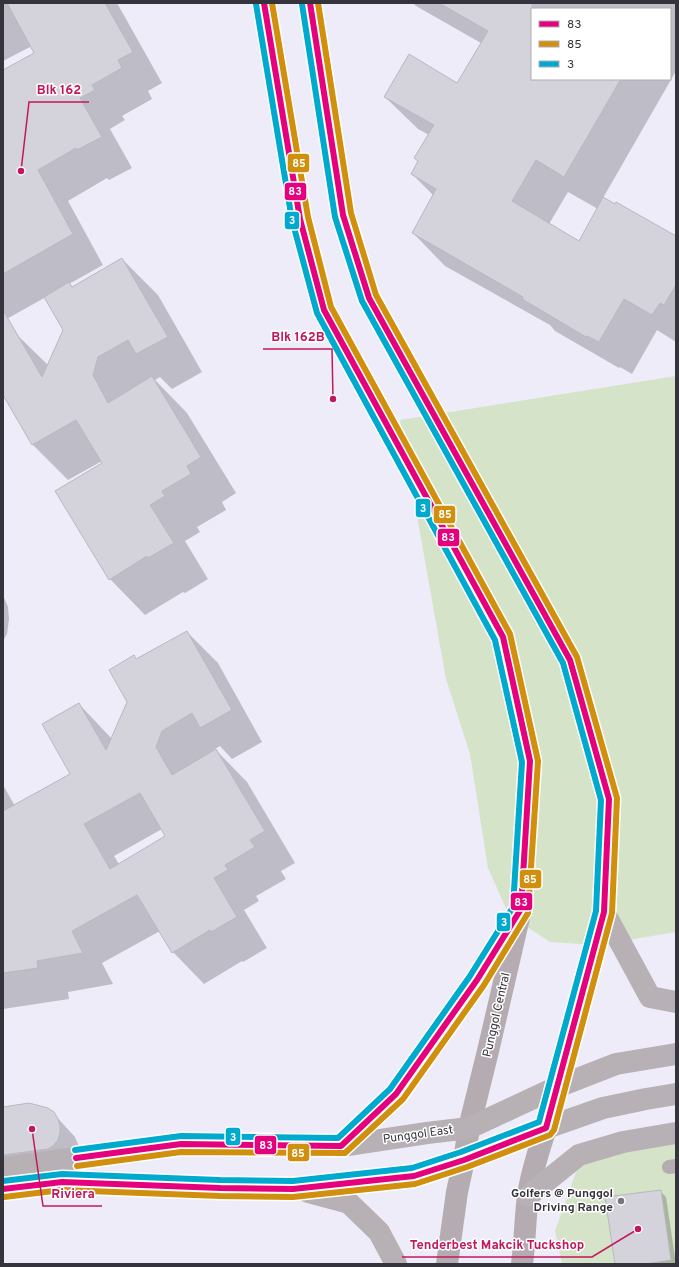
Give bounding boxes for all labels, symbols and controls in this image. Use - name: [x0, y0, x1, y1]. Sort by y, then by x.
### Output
- legend: [531, 8, 671, 80]
- text: 83: [567, 17, 582, 33]
- text: 85: [567, 37, 582, 53]
- text: 3: [567, 57, 574, 73]
- callout: Blk 162: [29, 77, 89, 102]
- text: Blk 162: [37, 83, 81, 99]
- line badge: 85: [287, 153, 310, 173]
- text: 85: [292, 157, 306, 171]
- line badge: 83: [284, 182, 307, 201]
- text: 83: [288, 185, 302, 199]
- line badge: 3: [284, 211, 300, 230]
- text: 3: [289, 214, 295, 228]
- callout: Blk 162B: [263, 324, 332, 349]
- text: Blk 162B: [271, 330, 325, 346]
- line badge: 3: [415, 498, 431, 518]
- text: 3: [420, 502, 426, 516]
- line badge: 85: [433, 505, 456, 524]
- text: 85: [438, 508, 452, 522]
- line badge: 83: [437, 528, 460, 547]
- text: 83: [441, 531, 455, 545]
- line badge: 85: [519, 869, 542, 889]
- text: 85: [523, 873, 537, 887]
- line badge: 83: [510, 892, 533, 911]
- text: 83: [514, 896, 528, 910]
- line badge: 3: [496, 912, 511, 932]
- text: 3: [501, 916, 507, 930]
- street label: Punggol Central: [480, 971, 514, 1059]
- street label: Punggol East: [382, 1122, 454, 1148]
- line badge: 3: [225, 1127, 241, 1146]
- text: 3: [230, 1131, 236, 1145]
- line badge: 83: [254, 1135, 277, 1155]
- text: 83: [259, 1139, 273, 1153]
- line badge: 85: [287, 1143, 310, 1162]
- text: 85: [291, 1147, 305, 1161]
- callout: Riviera: [43, 1181, 102, 1206]
- place label: Golfers @ Punggol Driving Range: [511, 1186, 613, 1216]
- text: Riviera: [51, 1187, 95, 1203]
- marker: Golfers @ Punggol Driving Range: [616, 1196, 626, 1206]
- callout: Tenderbest Makcik Tuckshop: [402, 1232, 592, 1257]
- text: Tenderbest Makcik Tuckshop: [410, 1238, 584, 1254]

